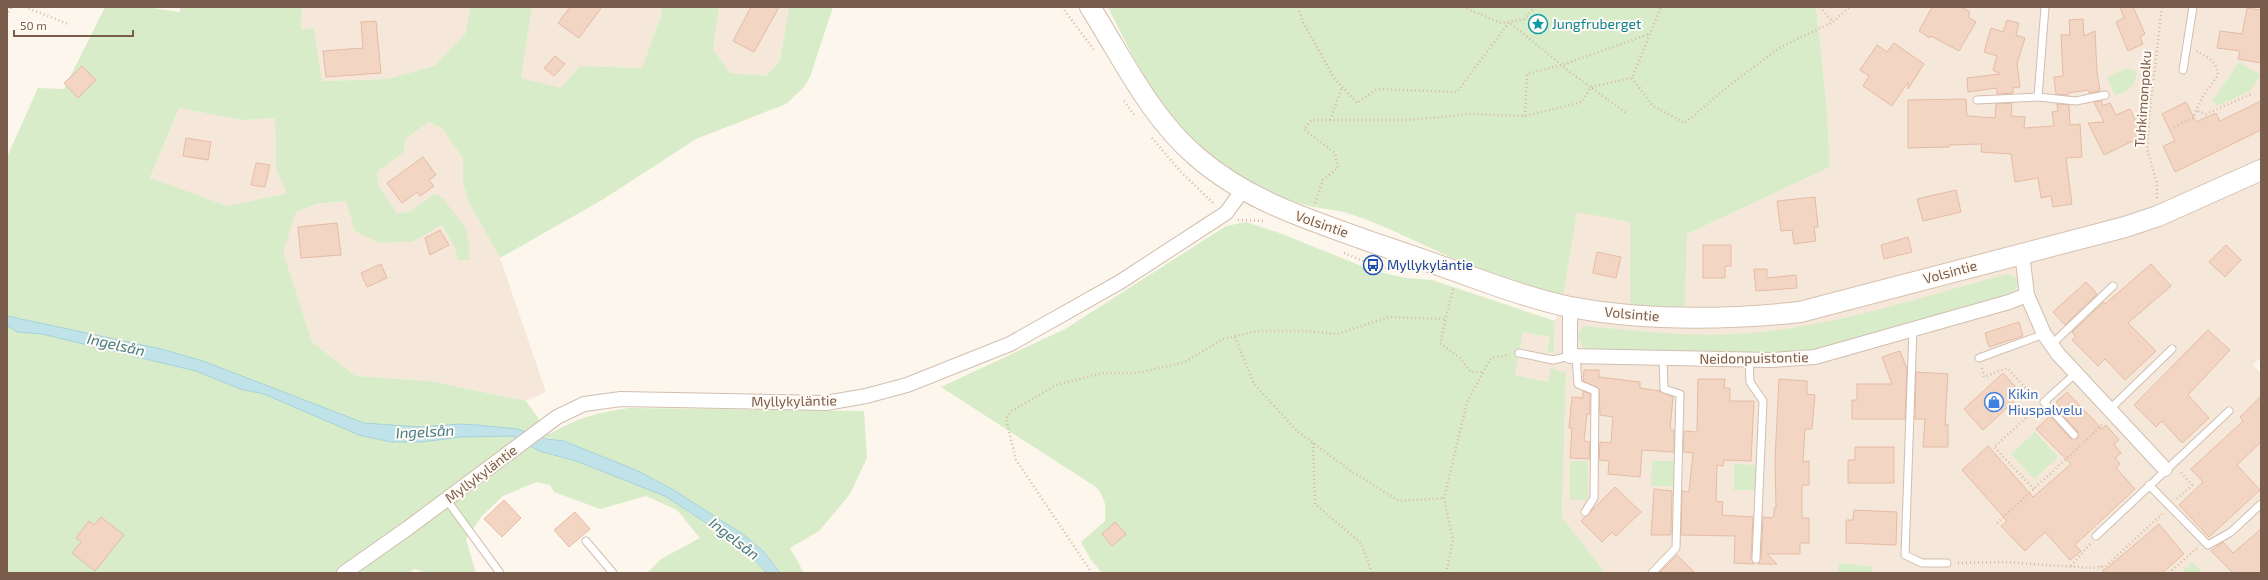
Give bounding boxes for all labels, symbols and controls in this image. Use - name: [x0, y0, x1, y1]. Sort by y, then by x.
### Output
- scale bar: [14, 12, 133, 38]
- place icon: Jungfruberget: [1527, 13, 1549, 35]
- place label: Jungfruberget: [1552, 15, 1641, 32]
- text: 50 m: [20, 18, 47, 32]
- street label: Tuhkimonpolku: [2131, 50, 2154, 148]
- street label: Volsintie: [1293, 207, 1351, 241]
- bus stop icon: Myllykyläntie: [1362, 254, 1384, 276]
- place label: Myllykyläntie: [1387, 256, 1473, 273]
- street label: Volsintie: [1921, 256, 1979, 287]
- street label: Volsintie: [1604, 303, 1660, 324]
- water label: Ingelsån: [86, 329, 147, 359]
- street label: Neidonpuistontie: [1699, 348, 1809, 367]
- place label: Kikin Hiuspalvelu: [2008, 385, 2083, 418]
- street label: Myllykyläntie: [751, 391, 837, 410]
- shop icon: Kikin Hiuspalvelu: [1983, 391, 2005, 413]
- water label: Ingelsån: [395, 420, 455, 442]
- street label: Myllykyläntie: [441, 441, 520, 506]
- water label: Ingelsån: [706, 513, 763, 563]

